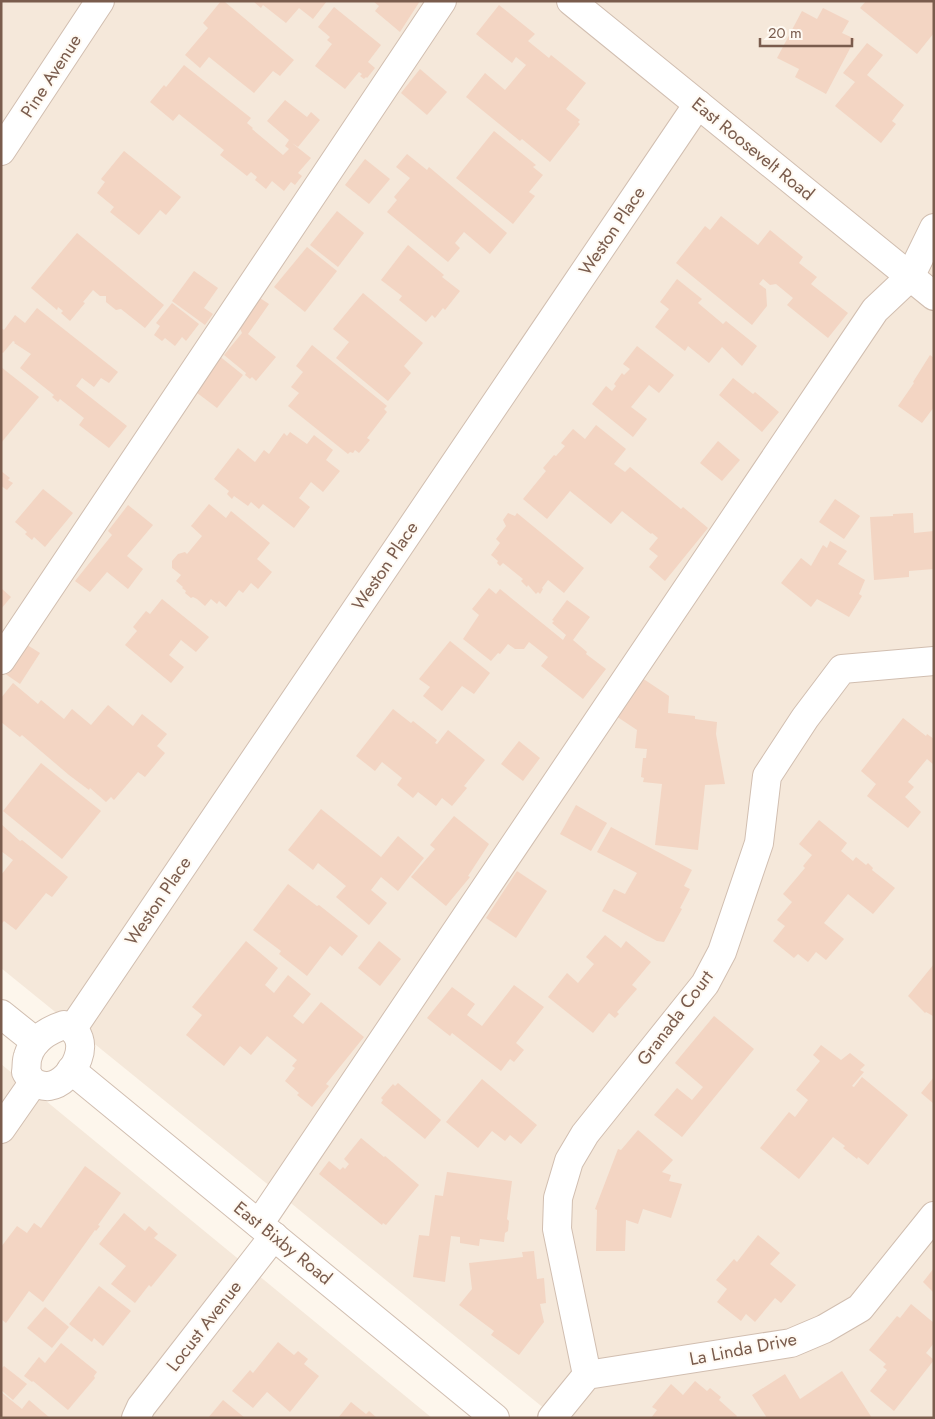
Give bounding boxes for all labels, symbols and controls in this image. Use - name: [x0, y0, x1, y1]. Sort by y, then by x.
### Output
- scale bar: [760, 15, 852, 47]
- text: 20 m: [768, 22, 802, 44]
- street label: Pine Avenue: [14, 29, 88, 123]
- street label: East Roosevelt Road: [686, 91, 820, 207]
- street label: Weston Place: [573, 181, 651, 281]
- street label: Weston Place: [346, 516, 424, 616]
- street label: Weston Place: [119, 851, 197, 951]
- street label: Granada Court: [631, 964, 720, 1071]
- street label: East Bixby Road: [228, 1195, 338, 1291]
- street label: Locust Avenue: [160, 1275, 248, 1377]
- street label: La Linda Drive: [687, 1326, 799, 1372]

